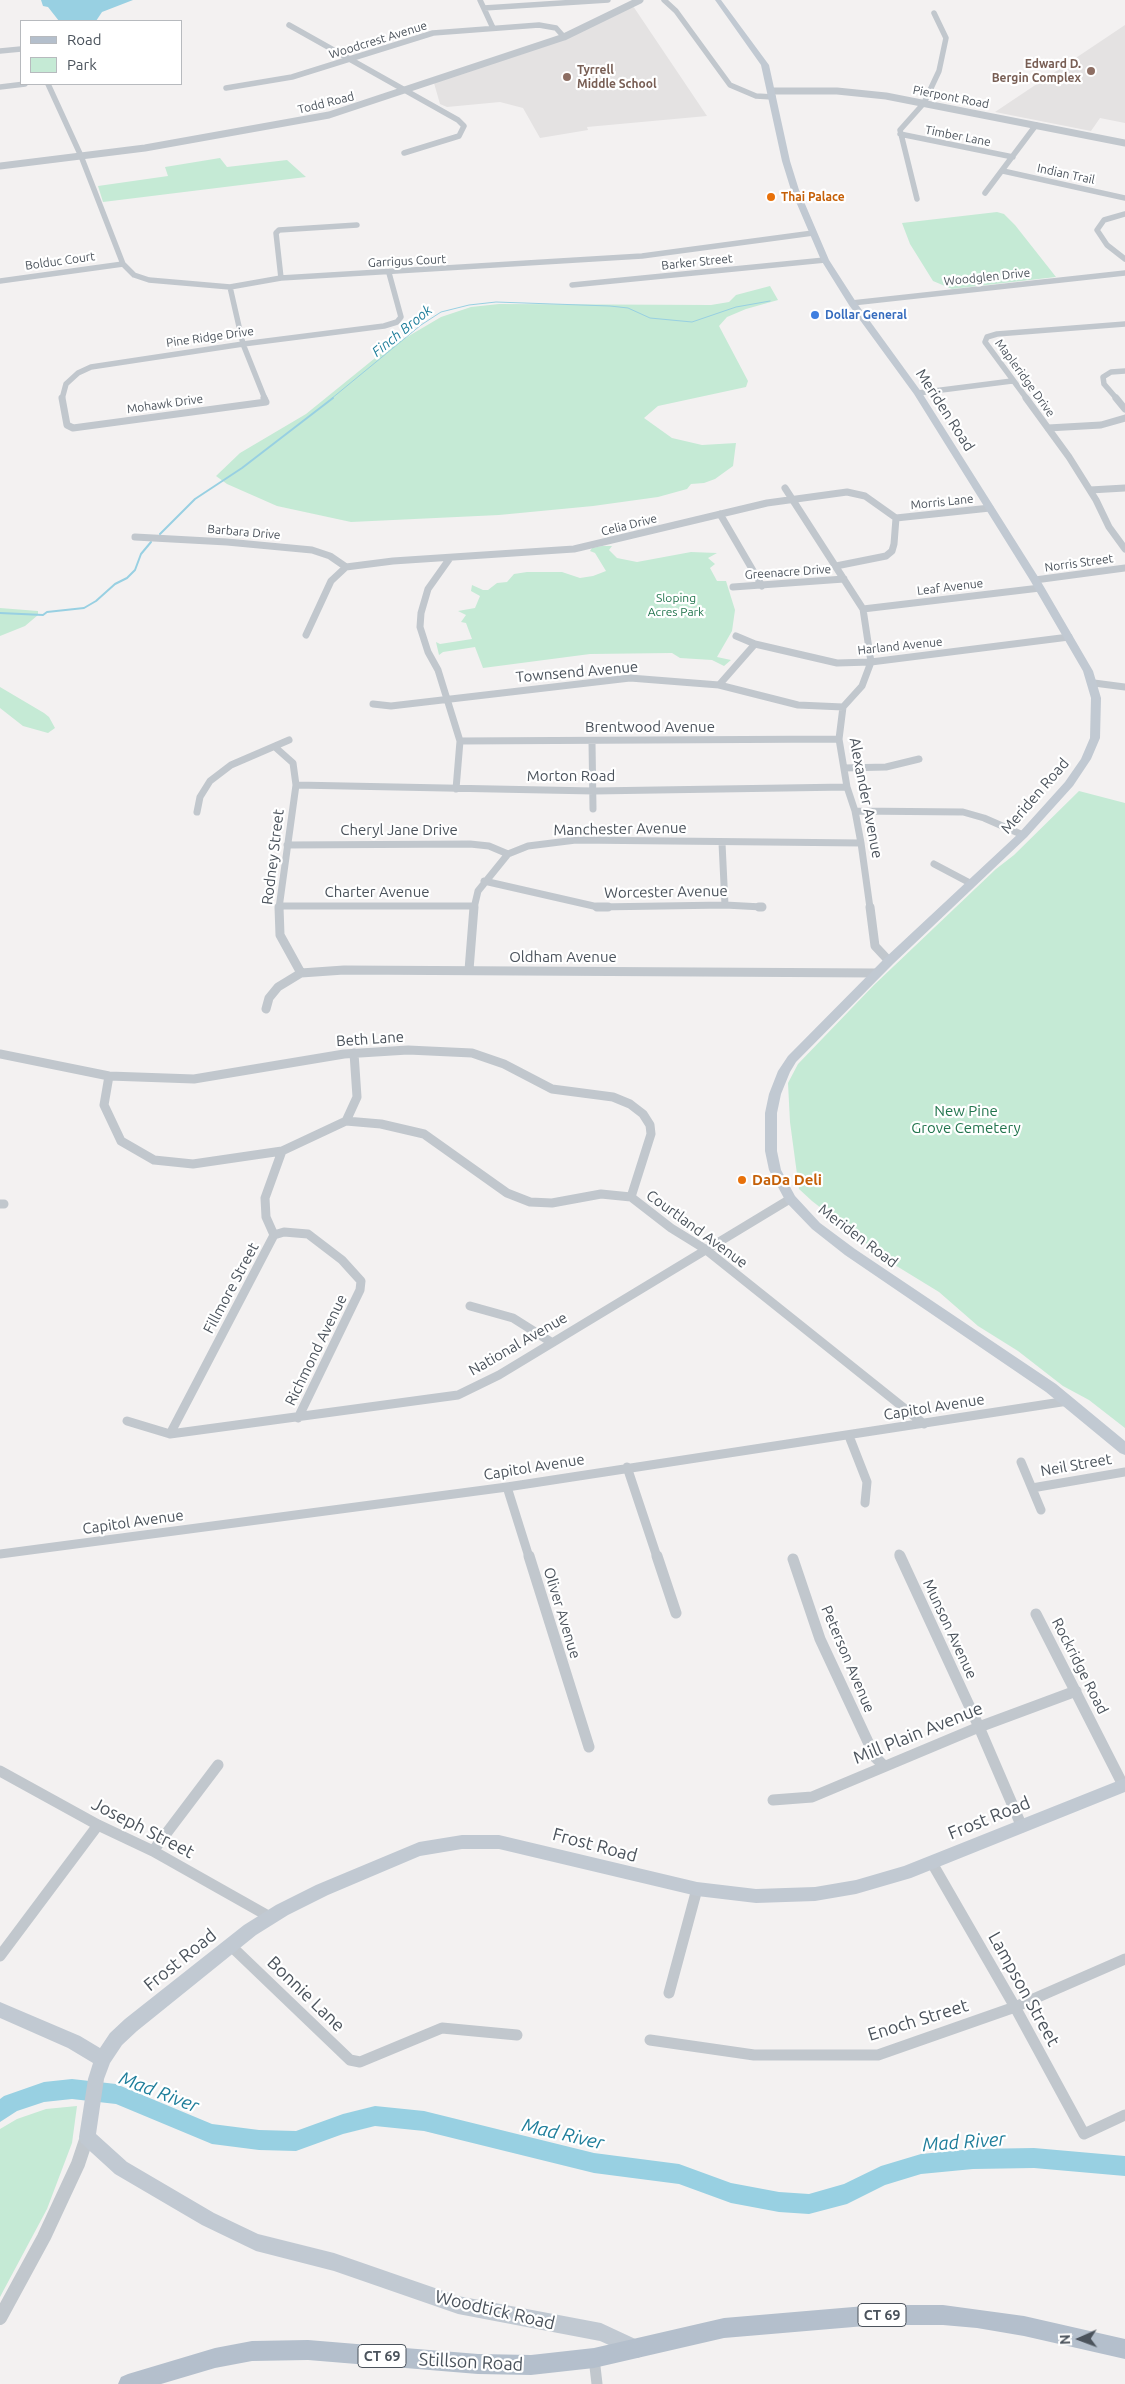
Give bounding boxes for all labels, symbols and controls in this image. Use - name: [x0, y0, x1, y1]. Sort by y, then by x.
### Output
- street label: Woodcrest Avenue: [327, 18, 429, 62]
- legend: [20, 20, 182, 85]
- text: Road: [67, 31, 102, 48]
- text: Park: [67, 56, 97, 73]
- place label: Edward D. Bergin Complex: [992, 57, 1081, 85]
- place label: Tyrrell Middle School: [577, 63, 657, 91]
- marker: Edward D. Bergin Complex: [1085, 65, 1097, 77]
- marker: Tyrrell Middle School: [561, 71, 573, 83]
- street label: Pierpont Road: [912, 83, 990, 111]
- street label: Todd Road: [296, 89, 356, 117]
- street label: Timber Lane: [924, 123, 992, 149]
- street label: Indian Trail: [1036, 161, 1096, 187]
- place label: Thai Palace: [781, 190, 845, 204]
- marker: Thai Palace: [765, 191, 777, 203]
- street label: Bolduc Court: [24, 249, 96, 273]
- street label: Barker Street: [661, 251, 733, 273]
- street label: Garrigus Court: [368, 252, 446, 270]
- street label: Woodglen Drive: [943, 265, 1031, 289]
- water label: Finch Brook: [369, 302, 435, 360]
- place label: Dollar General: [825, 308, 907, 322]
- marker: Dollar General: [809, 309, 821, 321]
- street label: Pine Ridge Drive: [165, 324, 255, 350]
- street label: Mapleridge Drive: [992, 336, 1058, 420]
- street label: Meriden Road: [912, 366, 978, 454]
- street label: Mohawk Drive: [126, 392, 204, 416]
- street label: Morris Lane: [910, 492, 974, 512]
- street label: Celia Drive: [599, 511, 659, 539]
- street label: Barbara Drive: [207, 522, 281, 542]
- street label: Norris Street: [1044, 551, 1114, 575]
- street label: Greenacre Drive: [744, 562, 832, 582]
- street label: Leaf Avenue: [916, 576, 984, 598]
- park label: Sloping Acres Park: [648, 591, 704, 619]
- street label: Harland Avenue: [857, 634, 943, 658]
- street label: Townsend Avenue: [515, 658, 639, 686]
- street label: Brentwood Avenue: [585, 718, 715, 736]
- street label: Alexander Avenue: [845, 736, 887, 860]
- street label: Meriden Road: [997, 755, 1073, 837]
- street label: Morton Road: [527, 767, 615, 785]
- street label: Rodney Street: [258, 808, 288, 906]
- street label: Manchester Avenue: [553, 819, 687, 839]
- street label: Cheryl Jane Drive: [340, 821, 458, 839]
- street label: Worcester Avenue: [604, 882, 728, 902]
- street label: Charter Avenue: [325, 883, 429, 901]
- street label: Oldham Avenue: [509, 948, 617, 966]
- street label: Beth Lane: [336, 1028, 404, 1050]
- park label: New Pine Grove Cemetery: [911, 1102, 1021, 1137]
- place label: DaDa Deli: [752, 1171, 822, 1189]
- marker: DaDa Deli: [736, 1174, 748, 1186]
- street label: Courtland Avenue: [643, 1186, 751, 1272]
- street label: Meriden Road: [815, 1200, 901, 1272]
- street label: Fillmore Street: [199, 1239, 263, 1337]
- street label: Richmond Avenue: [281, 1291, 351, 1409]
- street label: National Avenue: [465, 1308, 571, 1380]
- street label: Capitol Avenue: [882, 1390, 986, 1424]
- street label: Capitol Avenue: [482, 1450, 586, 1484]
- street label: Neil Street: [1039, 1450, 1113, 1480]
- street label: Capitol Avenue: [81, 1506, 185, 1538]
- street label: Oliver Avenue: [540, 1565, 584, 1661]
- street label: Munson Avenue: [919, 1576, 981, 1682]
- street label: Peterson Avenue: [817, 1603, 879, 1715]
- street label: Rockridge Road: [1048, 1615, 1112, 1717]
- street label: Mill Plain Avenue: [850, 1697, 986, 1769]
- street label: Frost Road: [945, 1792, 1033, 1844]
- street label: Joseph Street: [88, 1793, 198, 1863]
- street label: Frost Road: [550, 1823, 640, 1867]
- street label: Frost Road: [139, 1924, 221, 1996]
- street label: Lampson Street: [984, 1928, 1064, 2050]
- street label: Bonnie Lane: [263, 1952, 349, 2036]
- street label: Enoch Street: [865, 1994, 971, 2046]
- water label: Mad River: [116, 2066, 202, 2118]
- water label: Mad River: [520, 2113, 606, 2155]
- water label: Mad River: [922, 2128, 1006, 2156]
- street label: Woodtick Road: [433, 2286, 557, 2334]
- road number: CT 69: [858, 2304, 906, 2326]
- north arrow: [1055, 2314, 1105, 2364]
- text: N: [1057, 2334, 1073, 2345]
- road number: CT 69: [358, 2344, 406, 2368]
- street label: Stillson Road: [418, 2348, 524, 2376]

